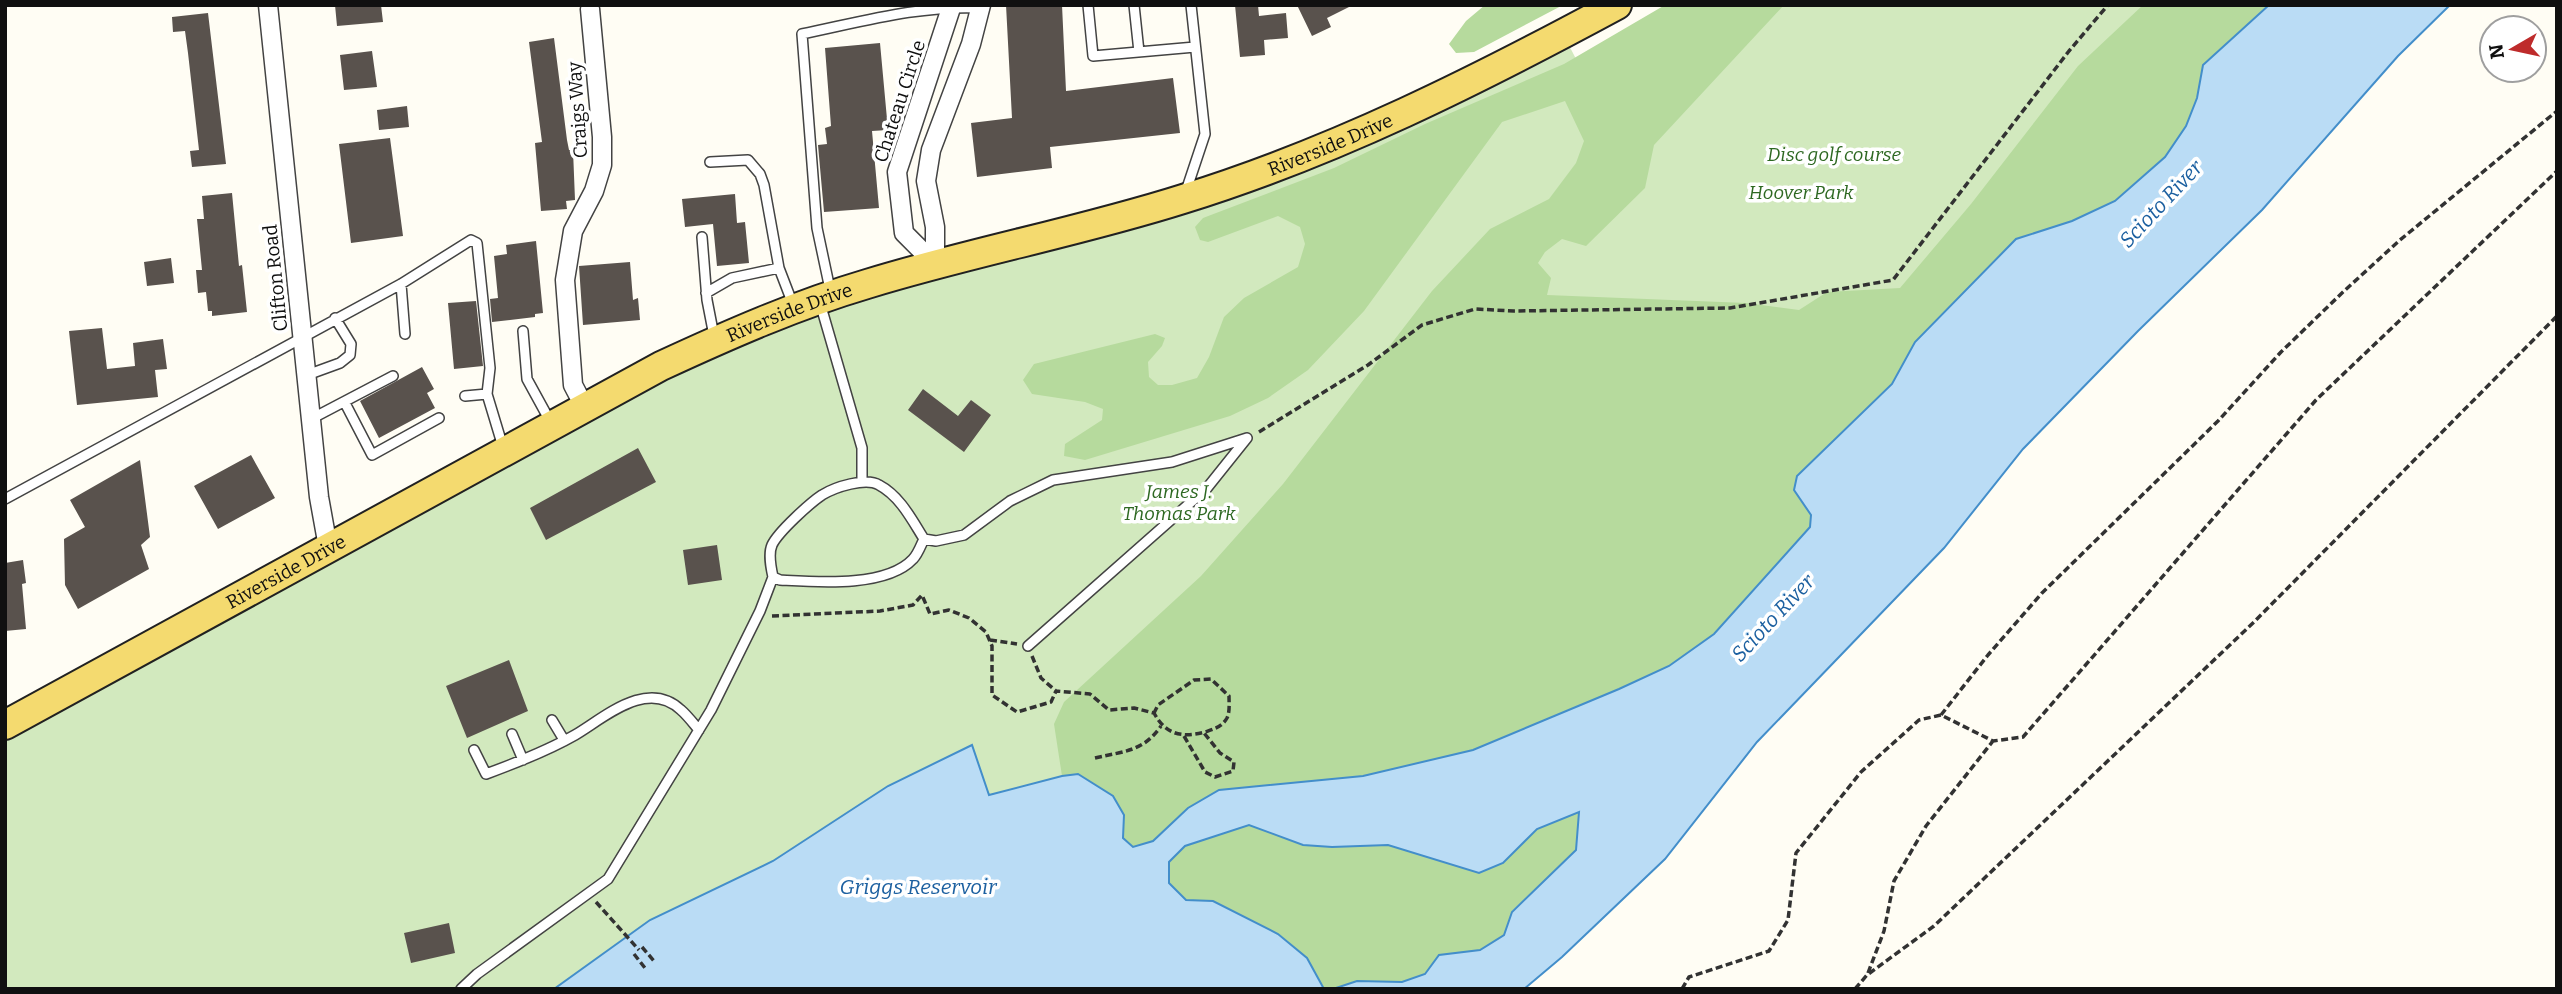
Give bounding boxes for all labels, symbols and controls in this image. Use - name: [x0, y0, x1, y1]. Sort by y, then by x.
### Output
- north arrow: [2478, 14, 2548, 84]
- street label: Chateau Circle: [869, 37, 930, 165]
- text: N: [2484, 42, 2509, 61]
- street label: Craigs Way: [563, 60, 592, 159]
- street label: Riverside Drive: [1265, 109, 1396, 181]
- park label: Disc golf course: [1767, 143, 1901, 166]
- water label: Scioto River: [2114, 154, 2209, 253]
- park label: Hoover Park: [1748, 181, 1854, 204]
- street label: Clifton Road: [258, 223, 293, 333]
- street label: Riverside Drive: [723, 278, 855, 347]
- park label: James J. Thomas Park: [1122, 480, 1236, 525]
- street label: Riverside Drive: [222, 530, 350, 614]
- water label: Scioto River: [1726, 568, 1821, 667]
- water label: Griggs Reservoir: [840, 874, 998, 900]

